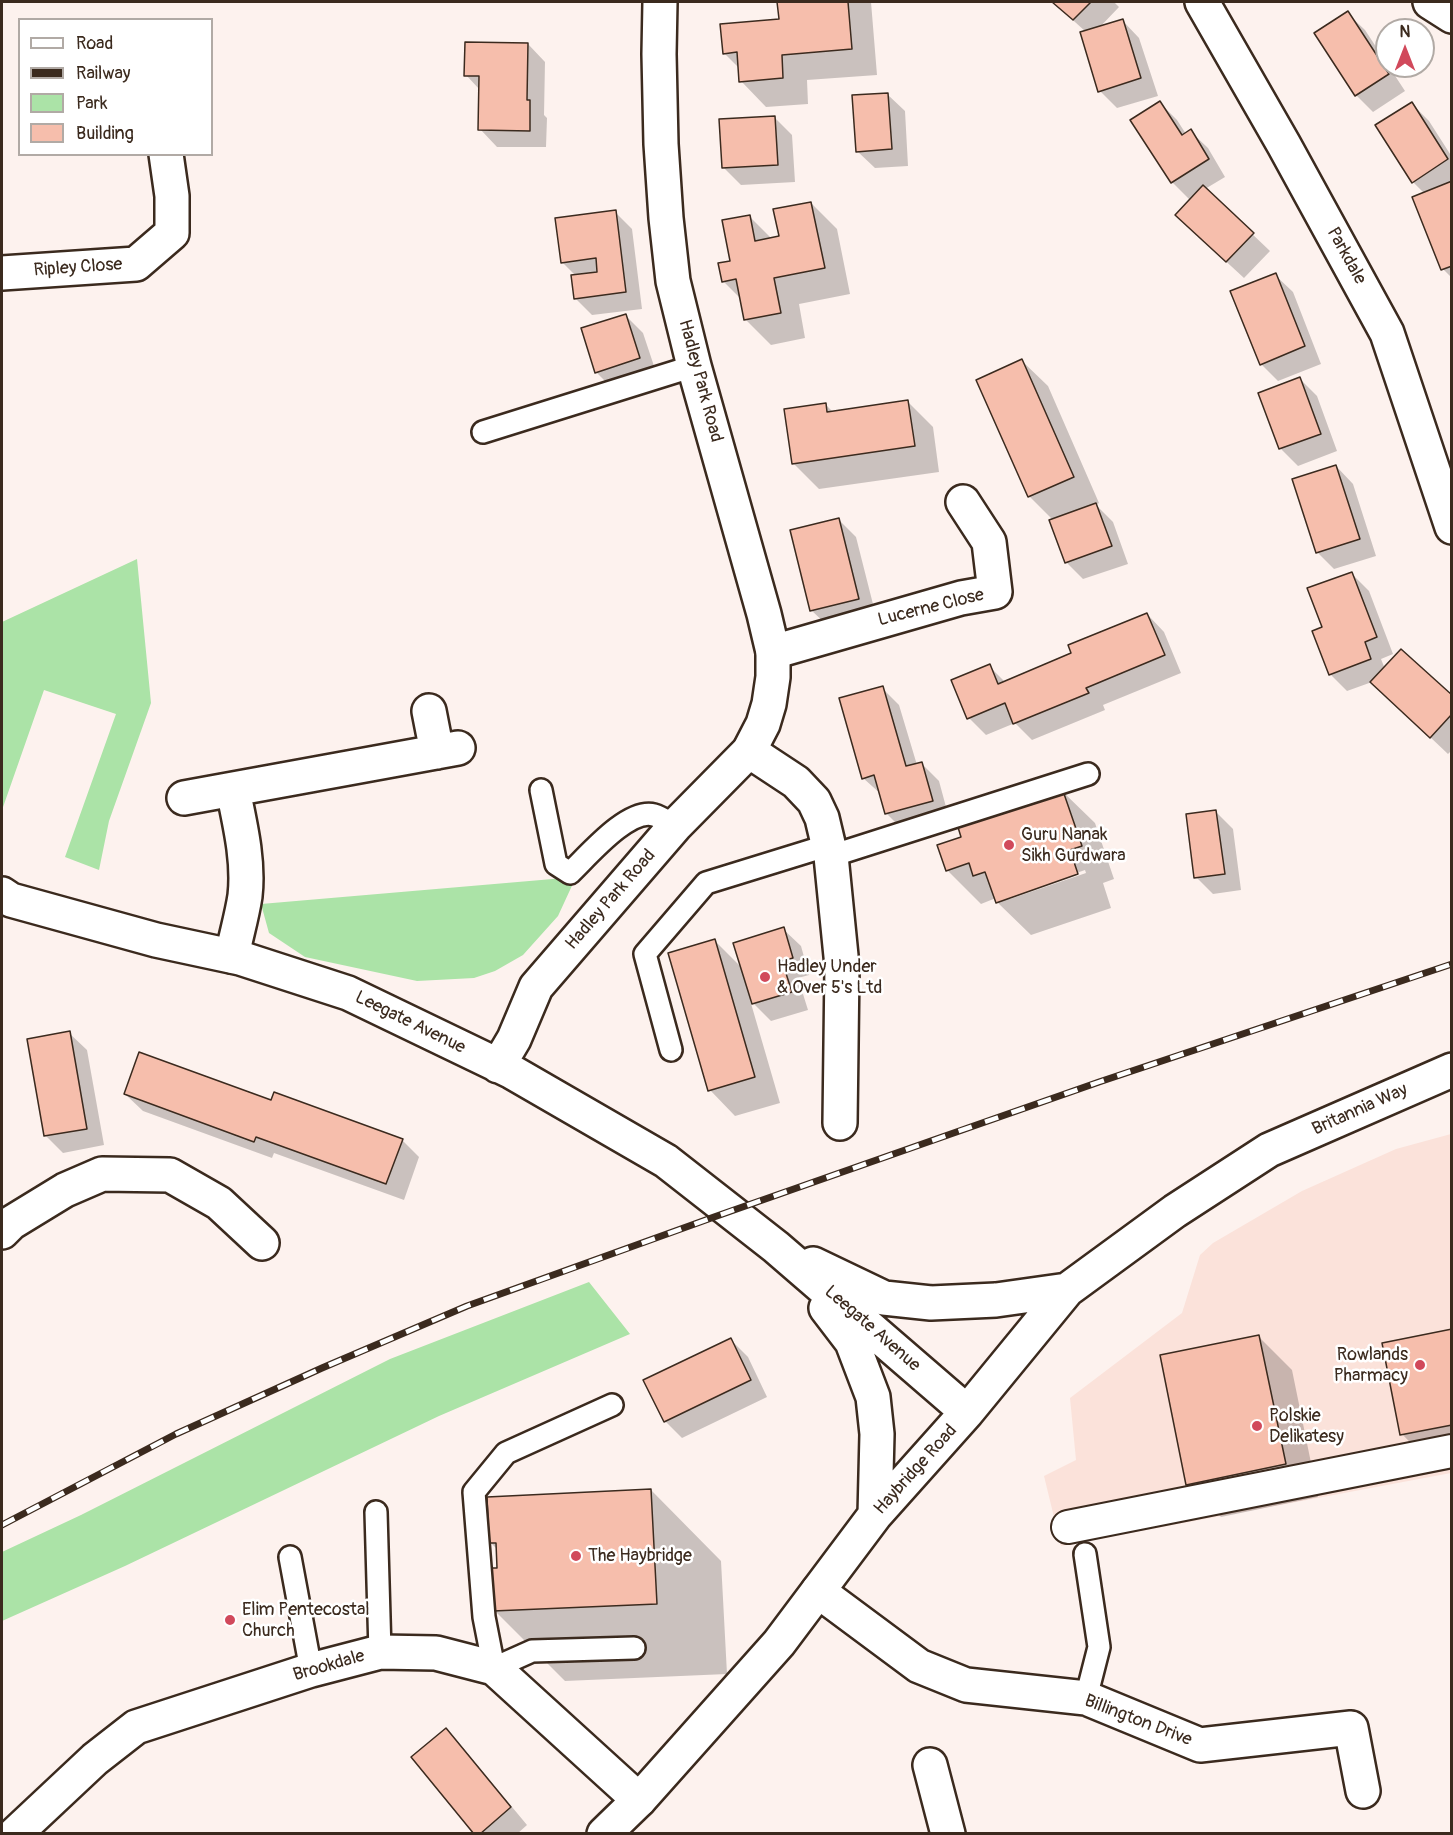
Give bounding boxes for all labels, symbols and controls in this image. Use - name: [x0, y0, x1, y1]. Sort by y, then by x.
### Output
- legend: [18, 18, 213, 156]
- north arrow: [1375, 18, 1435, 78]
- text: N: [1400, 22, 1410, 42]
- text: Road: [76, 32, 113, 55]
- text: Railway: [76, 62, 131, 85]
- text: Park: [76, 92, 108, 115]
- text: Building: [76, 122, 134, 145]
- street label: Parkdale: [1322, 224, 1370, 288]
- street label: Ripley Close: [33, 254, 123, 282]
- street label: Hadley Park Road: [673, 317, 727, 445]
- street label: Lucerne Close: [876, 584, 986, 632]
- place label: Guru Nanak Sikh Gurdwara: [1021, 824, 1126, 866]
- marker: Guru Nanak Sikh Gurdwara: [1002, 838, 1016, 852]
- street label: Hadley Park Road: [562, 845, 660, 955]
- place label: Hadley Under & Over 5's Ltd: [777, 956, 882, 998]
- marker: Hadley Under & Over 5's Ltd: [758, 970, 772, 984]
- street label: Leegate Avenue: [351, 987, 469, 1059]
- street label: Britannia Way: [1309, 1079, 1411, 1141]
- street label: Leegate Avenue: [820, 1281, 924, 1377]
- place label: Rowlands Pharmacy: [1334, 1344, 1408, 1386]
- marker: Rowlands Pharmacy: [1413, 1358, 1427, 1372]
- place label: Polskie Delikatesy: [1269, 1405, 1344, 1448]
- marker: Polskie Delikatesy: [1250, 1419, 1264, 1433]
- street label: Haybridge Road: [870, 1421, 962, 1519]
- place label: The Haybridge: [588, 1545, 692, 1567]
- marker: The Haybridge: [569, 1549, 583, 1563]
- place label: Elim Pentecostal Church: [242, 1599, 370, 1642]
- marker: Elim Pentecostal Church: [223, 1613, 237, 1627]
- street label: Brookdale: [291, 1645, 367, 1687]
- street label: Billington Drive: [1081, 1691, 1195, 1751]

